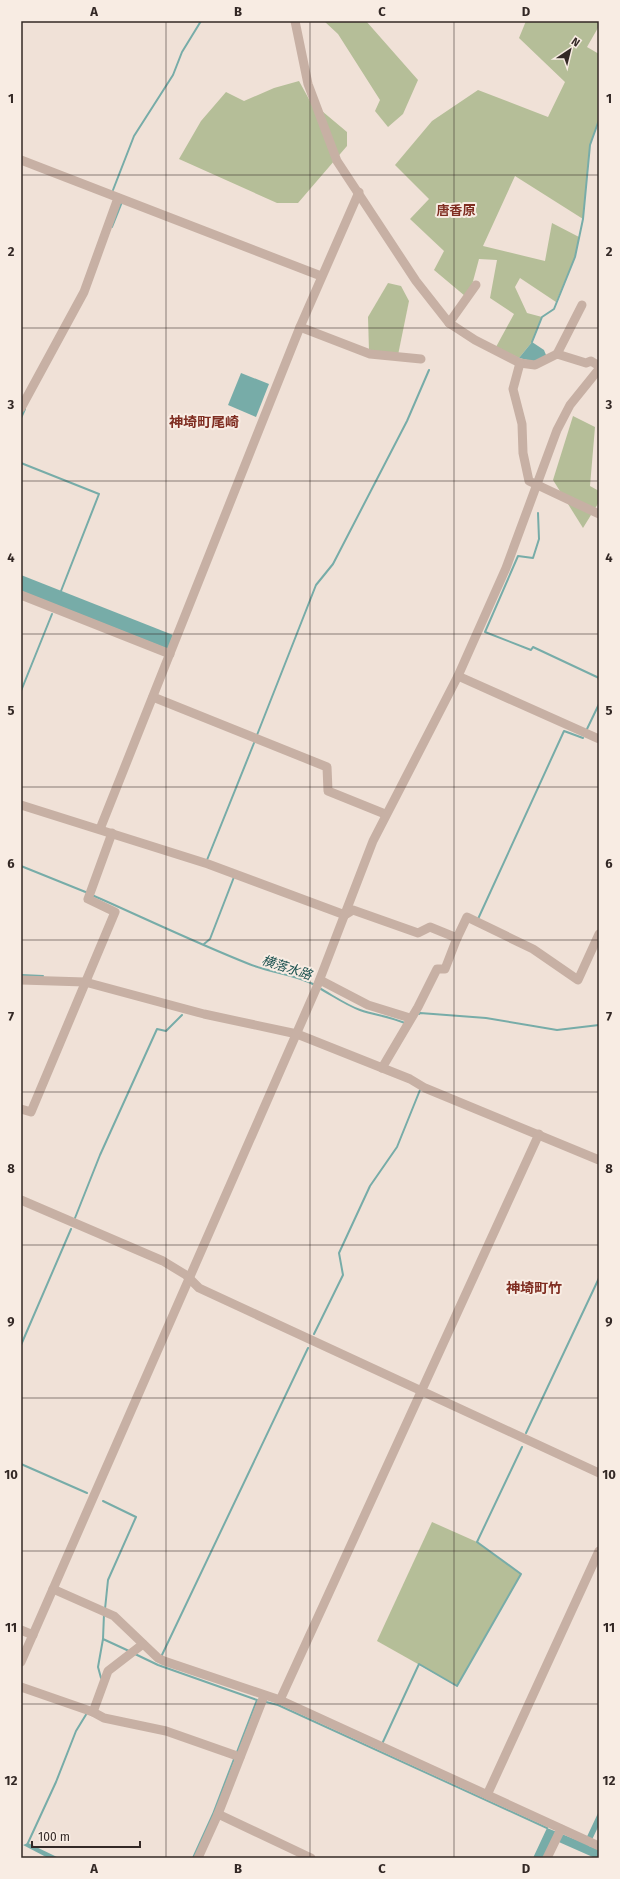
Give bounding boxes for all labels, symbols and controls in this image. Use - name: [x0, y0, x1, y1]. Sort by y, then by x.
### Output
- text: A: [89, 4, 98, 19]
- text: B: [234, 4, 242, 19]
- text: C: [378, 4, 386, 19]
- text: D: [522, 4, 531, 19]
- north arrow: [550, 30, 590, 70]
- text: N: [569, 35, 582, 50]
- text: 1: [8, 91, 14, 106]
- text: 1: [606, 91, 612, 106]
- district label: 唐香原: [436, 203, 476, 218]
- text: 2: [8, 244, 15, 259]
- text: 2: [606, 244, 613, 259]
- text: 3: [7, 397, 15, 412]
- text: 3: [605, 397, 613, 412]
- district label: 神埼町尾崎: [169, 414, 239, 431]
- text: 4: [7, 550, 15, 565]
- text: 4: [605, 550, 613, 565]
- text: 5: [8, 703, 15, 718]
- text: 5: [606, 703, 613, 718]
- text: 6: [7, 856, 15, 871]
- text: 6: [605, 856, 613, 871]
- water label: 横落水路: [260, 952, 315, 983]
- text: 7: [8, 1009, 14, 1024]
- text: 7: [606, 1009, 612, 1024]
- text: 8: [7, 1161, 15, 1176]
- text: 8: [605, 1161, 613, 1176]
- district label: 神埼町竹: [506, 1280, 562, 1297]
- text: 9: [7, 1314, 15, 1329]
- text: 9: [605, 1314, 613, 1329]
- text: 10: [4, 1467, 18, 1482]
- text: 10: [602, 1467, 616, 1482]
- text: 11: [5, 1620, 17, 1635]
- text: 11: [603, 1620, 615, 1635]
- text: 12: [5, 1773, 18, 1788]
- text: 12: [603, 1773, 616, 1788]
- scale bar: [32, 1823, 140, 1849]
- text: 100 m: [38, 1830, 70, 1844]
- text: A: [89, 1861, 98, 1876]
- text: B: [234, 1861, 242, 1876]
- text: C: [378, 1861, 386, 1876]
- text: D: [522, 1861, 531, 1876]

